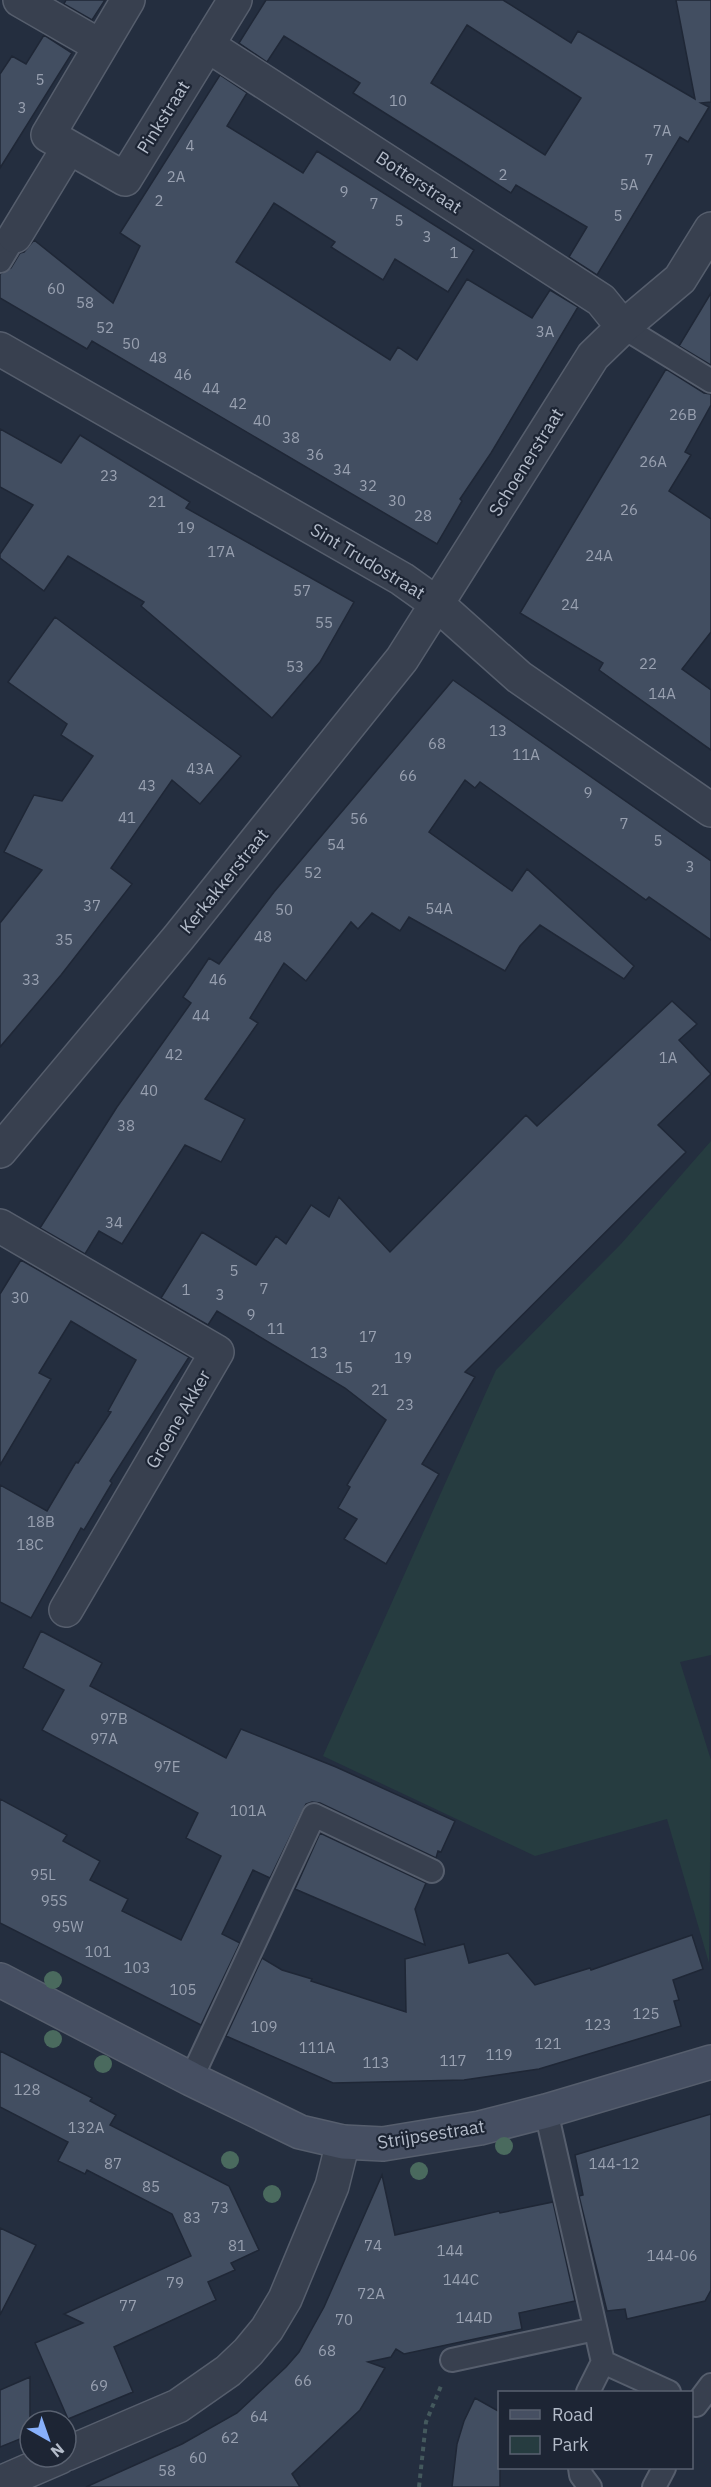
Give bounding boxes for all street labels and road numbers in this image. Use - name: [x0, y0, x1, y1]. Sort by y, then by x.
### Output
- street label: Pinkstraat: [132, 76, 194, 158]
- street label: Botterstraat: [372, 146, 466, 218]
- street label: Schoenerstraat: [484, 404, 568, 520]
- street label: Sint Trudostraat: [307, 518, 429, 604]
- street label: Kerkakkerstraat: [175, 824, 273, 938]
- street label: Groene Akker: [141, 1365, 216, 1472]
- street label: Strijpsestraat: [376, 2114, 486, 2154]

